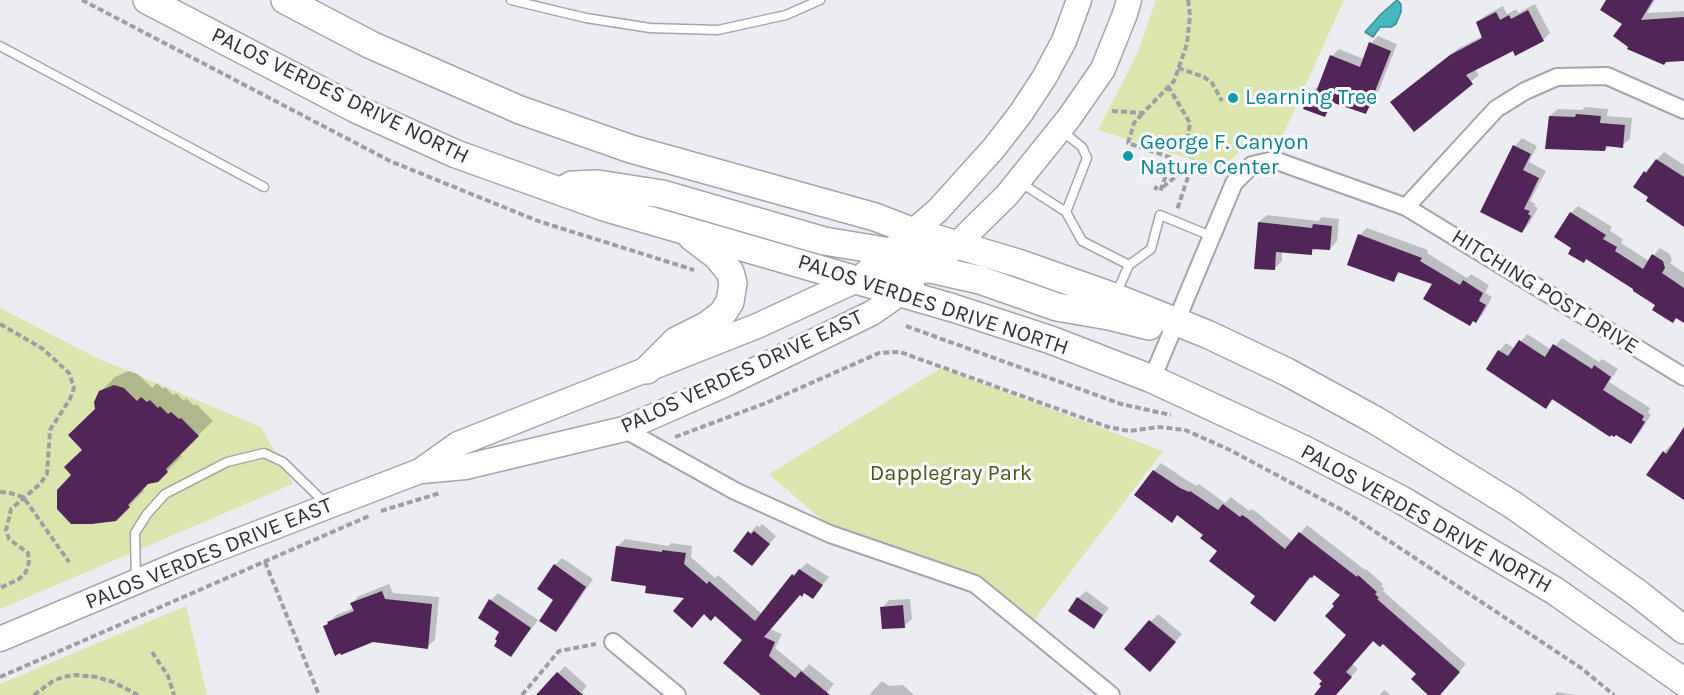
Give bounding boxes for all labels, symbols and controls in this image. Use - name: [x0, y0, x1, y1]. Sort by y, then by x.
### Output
- street label: PALOS VERDES DRIVE NORTH: [207, 22, 473, 170]
- place label: Learning Tree: [1245, 85, 1377, 111]
- marker: Learning Tree: [1226, 91, 1240, 105]
- place label: George F. Canyon Nature Center: [1140, 130, 1309, 182]
- marker: George F. Canyon Nature Center: [1121, 149, 1135, 163]
- street label: HITCHING POST DRIVE: [1447, 224, 1643, 360]
- street label: PALOS VERDES DRIVE NORTH: [794, 249, 1072, 361]
- street label: PALOS VERDES DRIVE EAST: [617, 304, 867, 440]
- street label: PALOS VERDES DRIVE NORTH: [1296, 439, 1556, 599]
- park label: Dapplegray Park: [870, 461, 1032, 487]
- street label: PALOS VERDES DRIVE EAST: [82, 492, 336, 616]

